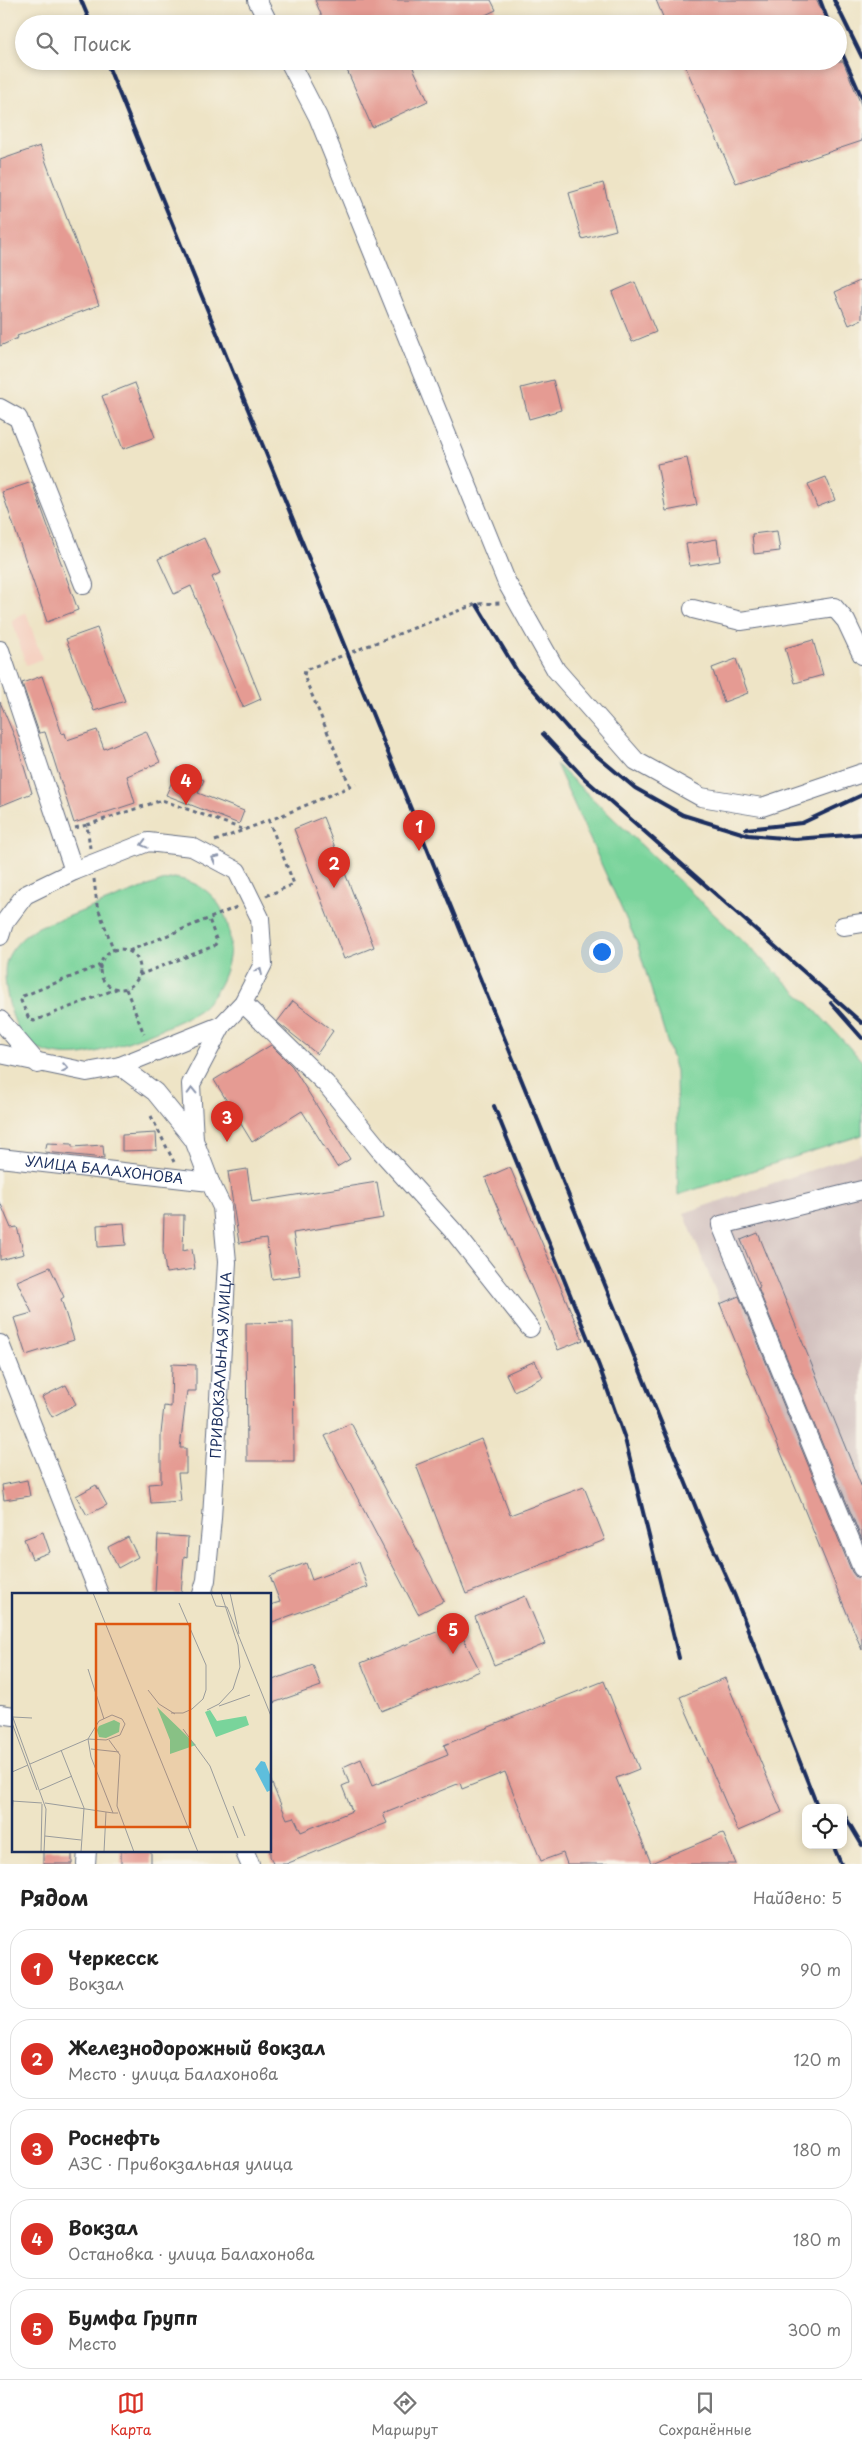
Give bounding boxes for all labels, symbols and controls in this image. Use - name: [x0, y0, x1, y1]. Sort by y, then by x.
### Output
- search box: [15, 15, 847, 70]
- icon: search: [33, 29, 61, 57]
- text: Поиск: [73, 29, 131, 57]
- pin: 4: [170, 764, 202, 805]
- pin: 1: [403, 810, 435, 851]
- one-way arrow: [140, 838, 148, 849]
- pin: 2: [318, 847, 350, 888]
- one-way arrow: [211, 855, 220, 865]
- your location: [589, 939, 615, 965]
- one-way arrow: [253, 967, 263, 976]
- one-way arrow: [61, 1062, 69, 1073]
- one-way arrow: [187, 1087, 197, 1095]
- pin: 3: [211, 1101, 243, 1142]
- street label: УЛИЦА БАЛАХОНОВА: [24, 1150, 184, 1189]
- street label: ПРИВОКЗАЛЬНАЯ УЛИЦА: [205, 1271, 236, 1459]
- inset map: [12, 1593, 271, 1852]
- pin: 5: [437, 1613, 469, 1654]
- map controls: [802, 1804, 847, 1849]
- button: locate: [802, 1804, 847, 1849]
- text: Рядом: [20, 1881, 88, 1913]
- text: Найдено: 5: [753, 1885, 842, 1909]
- text: Черкесск: [68, 1943, 158, 1971]
- text: 1: [33, 1957, 41, 1981]
- text: 90 m: [800, 1957, 841, 1981]
- text: Вокзал: [68, 1971, 124, 1995]
- text: Железнодорожный вокзал: [68, 2033, 326, 2061]
- text: 2: [31, 2047, 43, 2071]
- text: 120 m: [794, 2047, 841, 2071]
- text: Место · улица Балахонова: [68, 2061, 278, 2085]
- text: Роснефть: [68, 2123, 160, 2151]
- text: 3: [32, 2137, 42, 2161]
- text: 180 m: [793, 2137, 841, 2161]
- text: АЗС · Привокзальная улица: [68, 2151, 293, 2175]
- text: Вокзал: [68, 2213, 138, 2241]
- text: 4: [32, 2227, 42, 2251]
- text: 180 m: [793, 2227, 841, 2251]
- text: Остановка · улица Балахонова: [68, 2241, 315, 2265]
- text: Бумфа Групп: [68, 2303, 198, 2331]
- text: 5: [32, 2317, 42, 2341]
- text: 300 m: [787, 2317, 841, 2341]
- text: Место: [68, 2331, 117, 2355]
- tab: Карта: [110, 2389, 151, 2440]
- tab: Маршрут: [372, 2389, 438, 2440]
- tab: Сохранённые: [658, 2389, 752, 2440]

